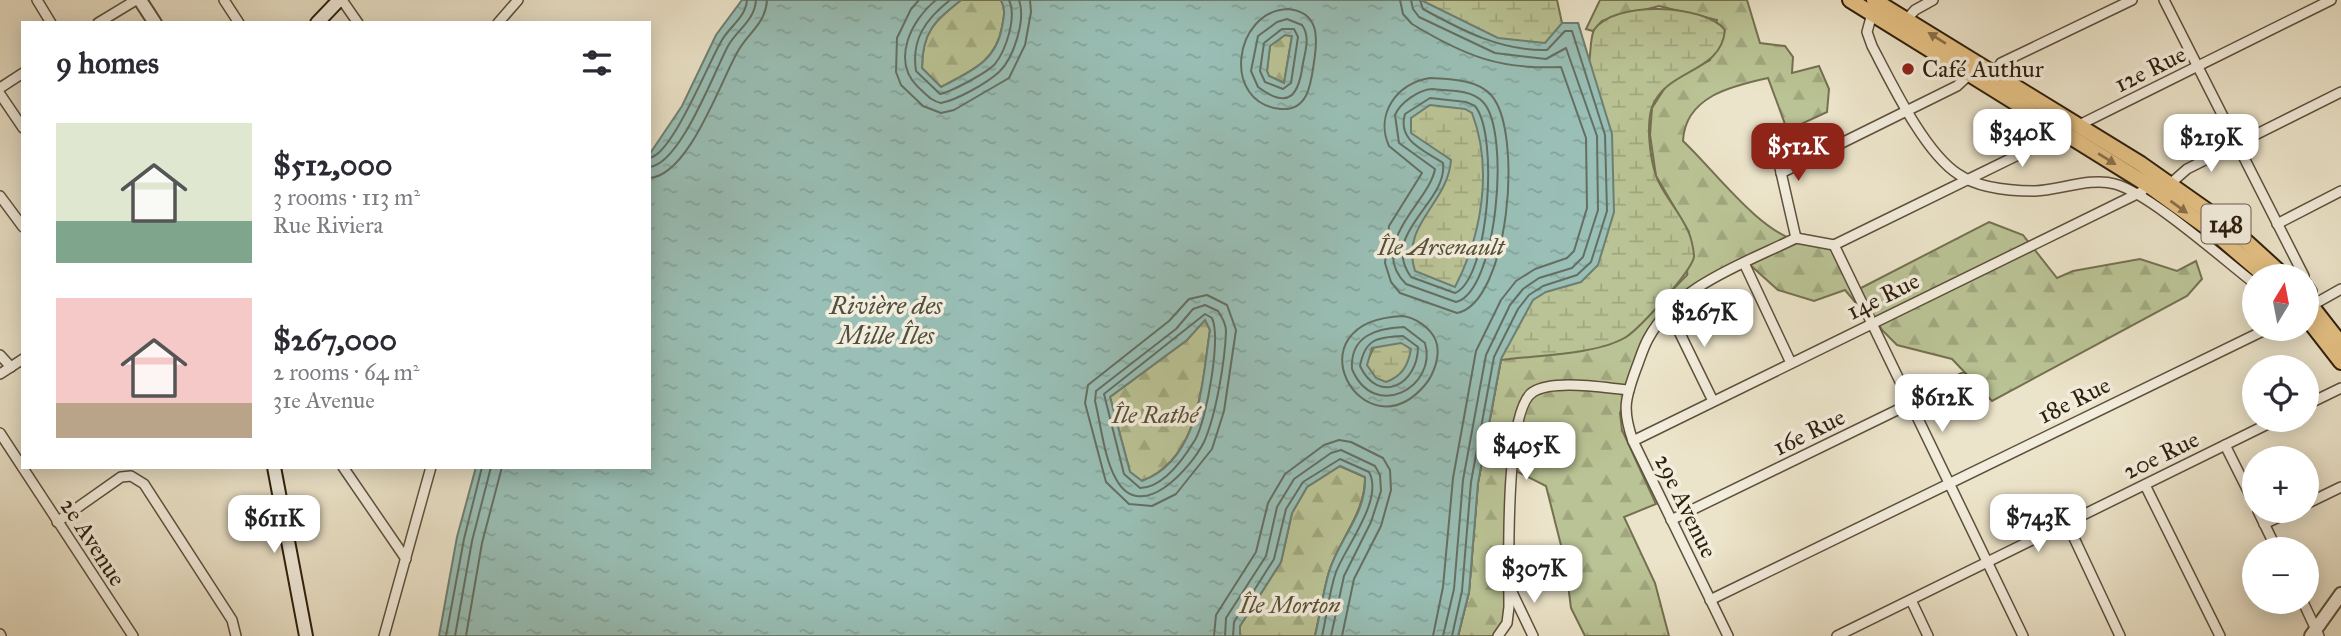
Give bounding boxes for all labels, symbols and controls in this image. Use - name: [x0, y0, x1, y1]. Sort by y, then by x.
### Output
- one-way arrow: [1928, 31, 1947, 44]
- street label: 12e Rue: [2109, 39, 2191, 99]
- icon: filters: [578, 44, 616, 82]
- text: 9 homes: [56, 45, 159, 81]
- place label: Café Authur: [1922, 54, 2044, 84]
- marker: Café Authur: [1900, 61, 1916, 77]
- pin: $340K: [1973, 110, 2071, 169]
- pin: $219K: [2162, 114, 2260, 174]
- text: $340K: [1989, 118, 2055, 146]
- text: $219K: [2180, 123, 2242, 151]
- pin: $512K: [1749, 124, 1847, 183]
- text: $512K: [1767, 132, 1829, 160]
- text: $512,000: [273, 147, 392, 183]
- icon: home: [112, 151, 196, 235]
- one-way arrow: [2097, 152, 2116, 165]
- text: 3 rooms · 113 m²: [273, 183, 420, 211]
- one-way arrow: [2170, 199, 2188, 213]
- road number: 148: [2202, 204, 2250, 244]
- text: Rue Riviera: [273, 211, 383, 239]
- park label: Île Arsenault: [1377, 232, 1506, 262]
- north arrow: [2242, 264, 2319, 341]
- map controls: [2242, 264, 2319, 614]
- street label: 14e Rue: [1842, 266, 1924, 326]
- water label: Rivière des Mille Îles: [829, 289, 943, 351]
- pin: $267K: [1655, 290, 1753, 349]
- text: $267K: [1671, 298, 1737, 326]
- text: $267,000: [273, 322, 397, 358]
- icon: home: [112, 326, 196, 410]
- button: locate: [2242, 355, 2319, 432]
- text: 2 rooms · 64 m²: [273, 358, 419, 386]
- street label: 18e Rue: [2033, 370, 2115, 430]
- pin: $612K: [1893, 374, 1991, 434]
- text: $612K: [1911, 383, 1973, 411]
- text: 31e Avenue: [273, 386, 375, 414]
- park label: Île Rathé: [1111, 400, 1202, 430]
- street label: 16e Rue: [1768, 402, 1850, 462]
- pin: $405K: [1477, 422, 1575, 482]
- street label: 20e Rue: [2118, 424, 2204, 486]
- text: $405K: [1492, 431, 1560, 459]
- button: +: [2242, 446, 2319, 523]
- street label: 29e Avenue: [1648, 449, 1724, 563]
- street label: 2e Avenue: [53, 492, 133, 592]
- pin: $743K: [1989, 494, 2087, 554]
- pin: $611K: [225, 496, 323, 555]
- text: $743K: [2006, 503, 2070, 531]
- text: $611K: [244, 504, 304, 532]
- button: −: [2242, 537, 2319, 614]
- pin: $307K: [1485, 546, 1583, 605]
- text: $307K: [1502, 554, 1566, 582]
- park label: Île Morton: [1238, 590, 1341, 620]

